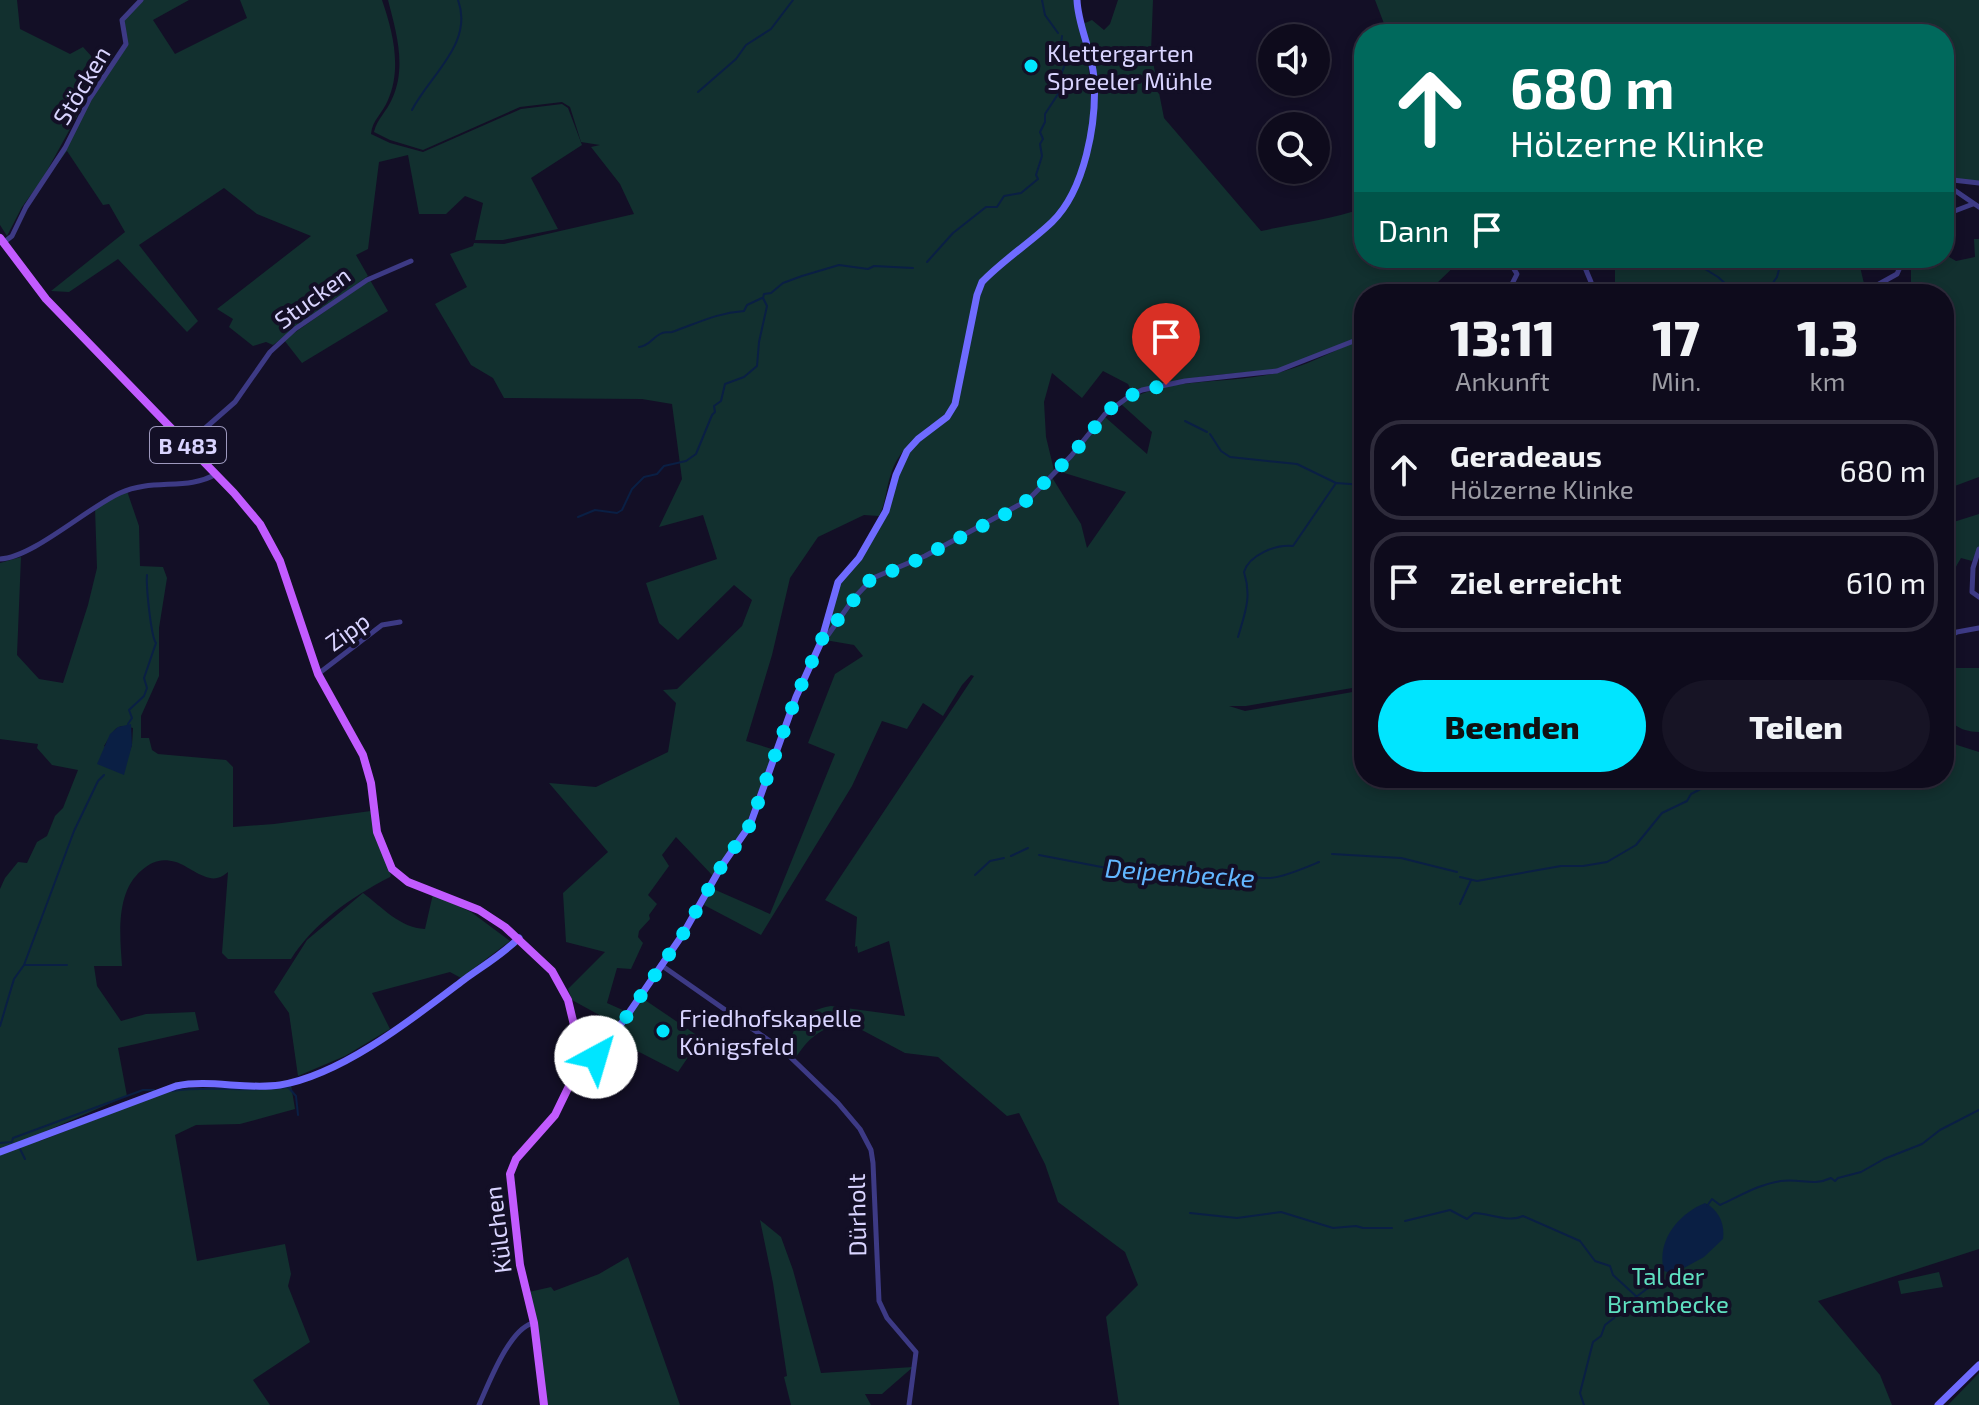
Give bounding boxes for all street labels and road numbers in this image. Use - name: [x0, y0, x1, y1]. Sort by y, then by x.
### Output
- street label: Stöcken: [46, 40, 116, 130]
- street label: Stucken: [268, 260, 356, 334]
- road number: B 483: [150, 427, 226, 463]
- street label: Zipp: [319, 605, 375, 657]
- street label: Dürholt: [841, 1173, 871, 1257]
- street label: Külchen: [477, 1185, 517, 1275]

